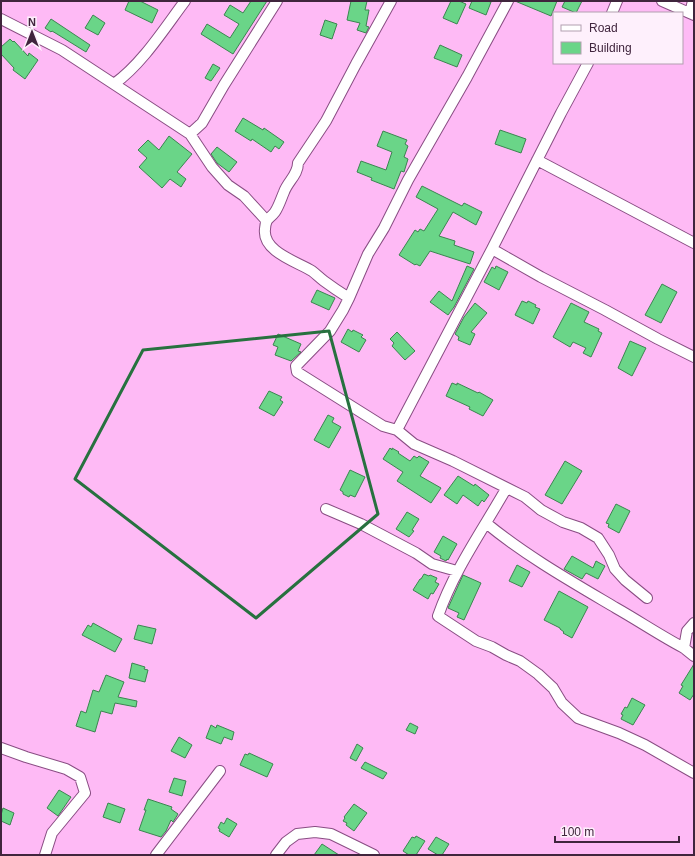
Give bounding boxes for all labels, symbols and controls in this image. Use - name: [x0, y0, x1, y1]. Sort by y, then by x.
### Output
- north arrow: [12, 12, 52, 52]
- legend: [553, 12, 683, 64]
- text: N: [28, 16, 36, 28]
- text: Road: [589, 21, 618, 35]
- text: Building: [589, 41, 632, 55]
- scale bar: [555, 818, 679, 844]
- text: 100 m: [561, 825, 594, 839]

